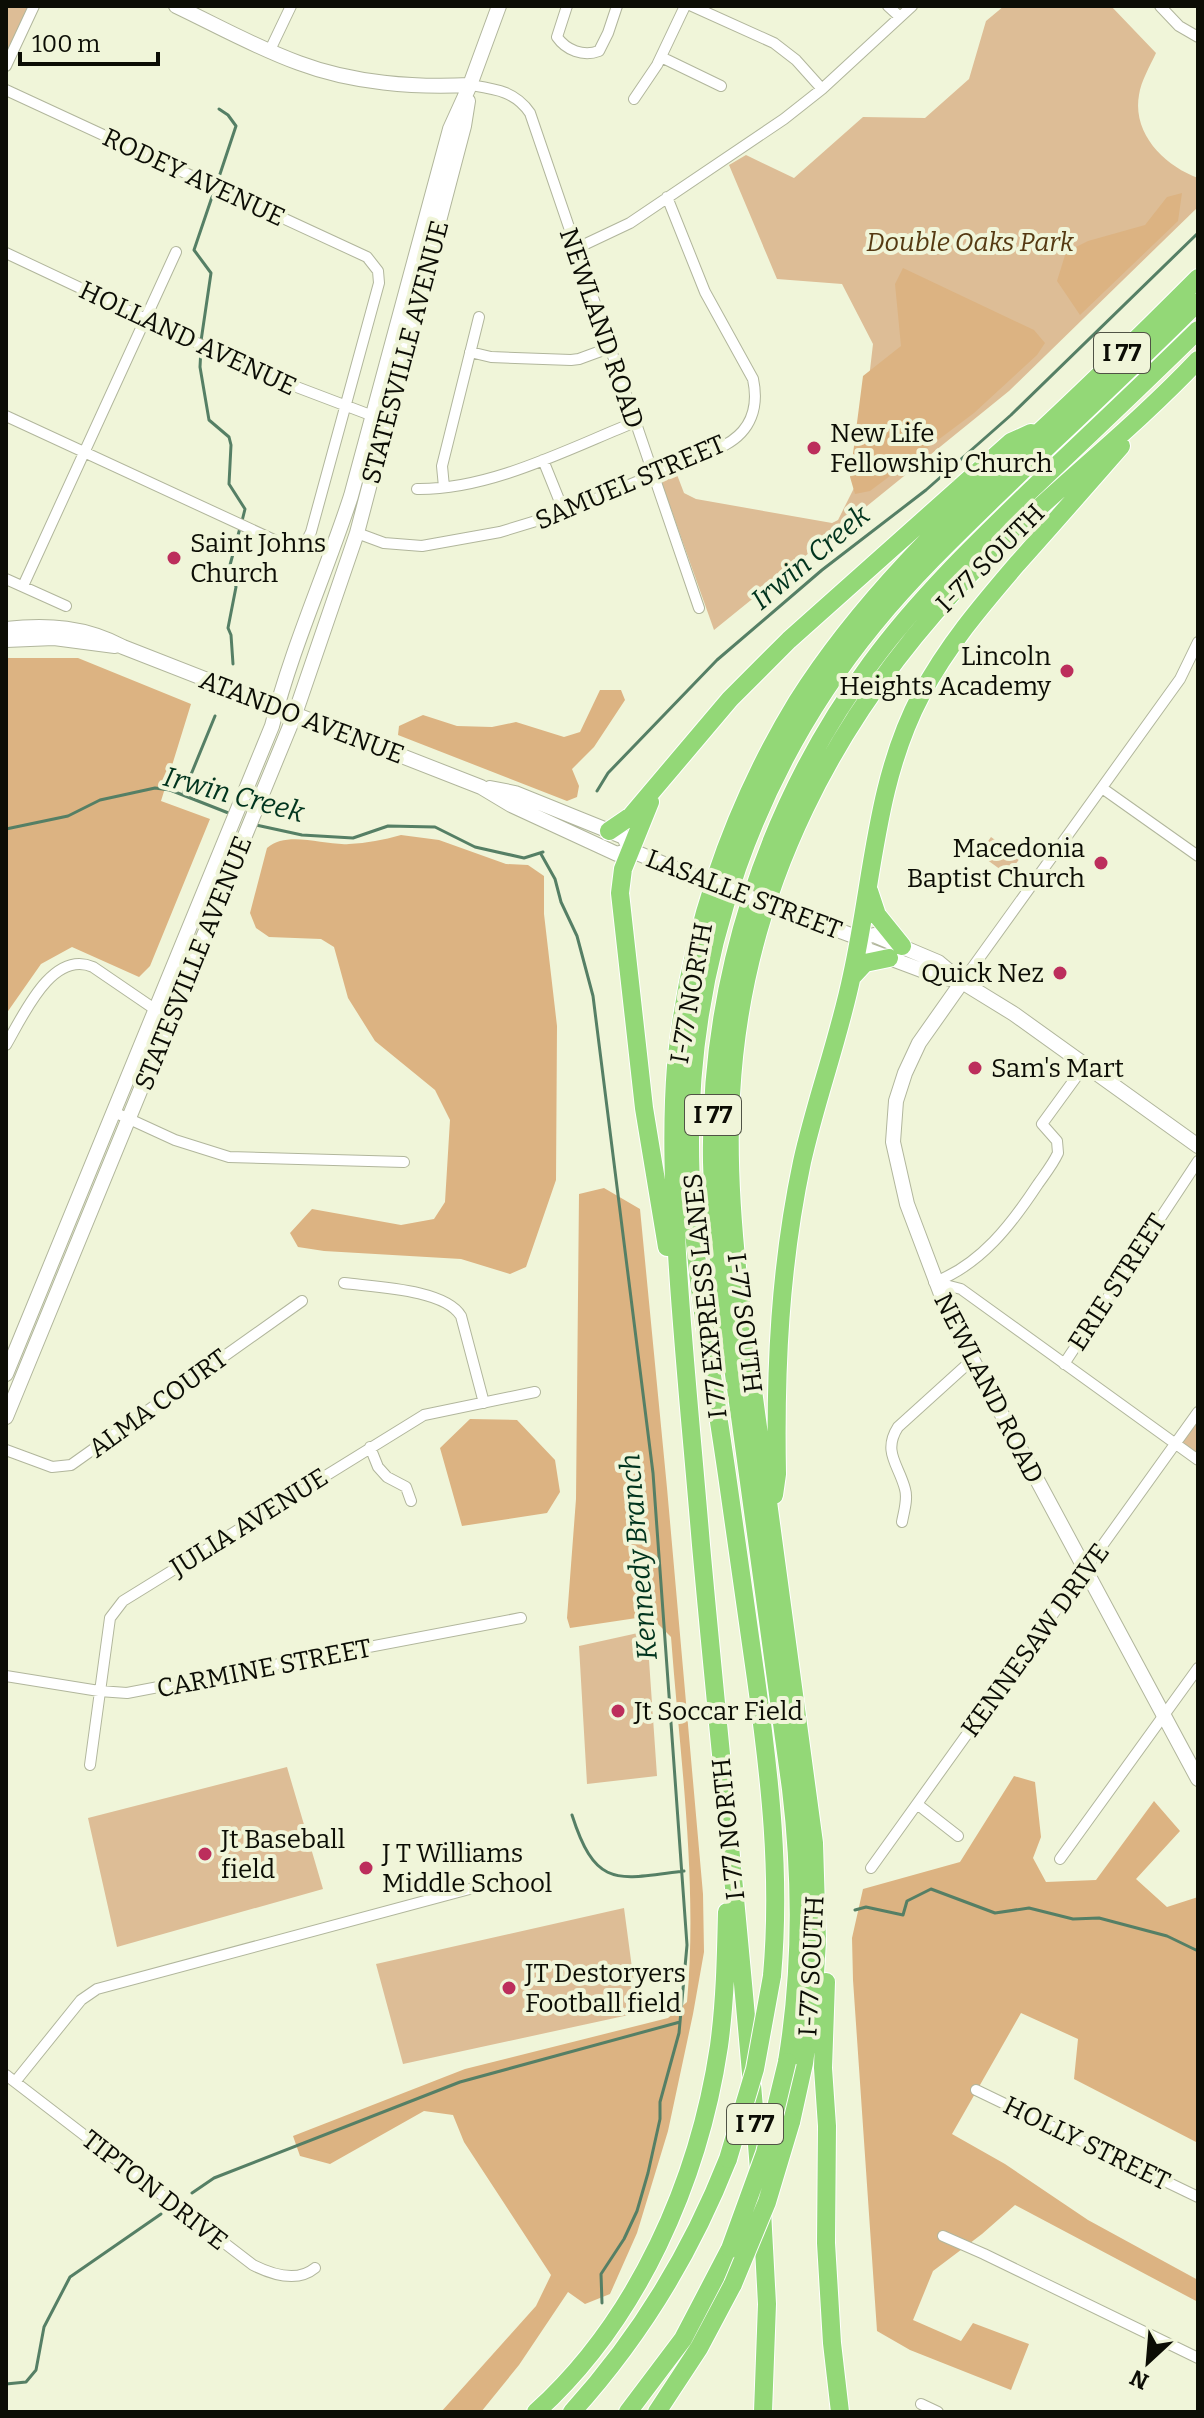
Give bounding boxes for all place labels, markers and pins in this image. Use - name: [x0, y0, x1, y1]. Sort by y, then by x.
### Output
- place label: New Life Fellowship Church: [830, 418, 1053, 479]
- marker: New Life Fellowship Church: [805, 439, 823, 457]
- place label: Saint Johns Church: [190, 528, 326, 589]
- marker: Saint Johns Church: [165, 549, 183, 567]
- place label: Lincoln Heights Academy: [839, 641, 1052, 702]
- marker: Lincoln Heights Academy: [1058, 662, 1076, 680]
- place label: Macedonia Baptist Church: [907, 833, 1085, 894]
- marker: Macedonia Baptist Church: [1092, 854, 1110, 872]
- place label: Quick Nez: [921, 958, 1044, 989]
- marker: Quick Nez: [1051, 964, 1069, 982]
- place label: Sam's Mart: [991, 1053, 1125, 1084]
- marker: Sam's Mart: [966, 1059, 984, 1077]
- place label: Jt Soccar Field: [633, 1696, 803, 1727]
- marker: Jt Soccar Field: [609, 1702, 627, 1720]
- place label: Jt Baseball field: [220, 1824, 345, 1885]
- place label: J T Williams Middle School: [381, 1838, 552, 1899]
- marker: Jt Baseball field: [196, 1845, 214, 1863]
- marker: J T Williams Middle School: [357, 1859, 375, 1877]
- place label: JT Destoryers Football field: [524, 1958, 686, 2019]
- marker: JT Destoryers Football field: [500, 1979, 518, 1997]

